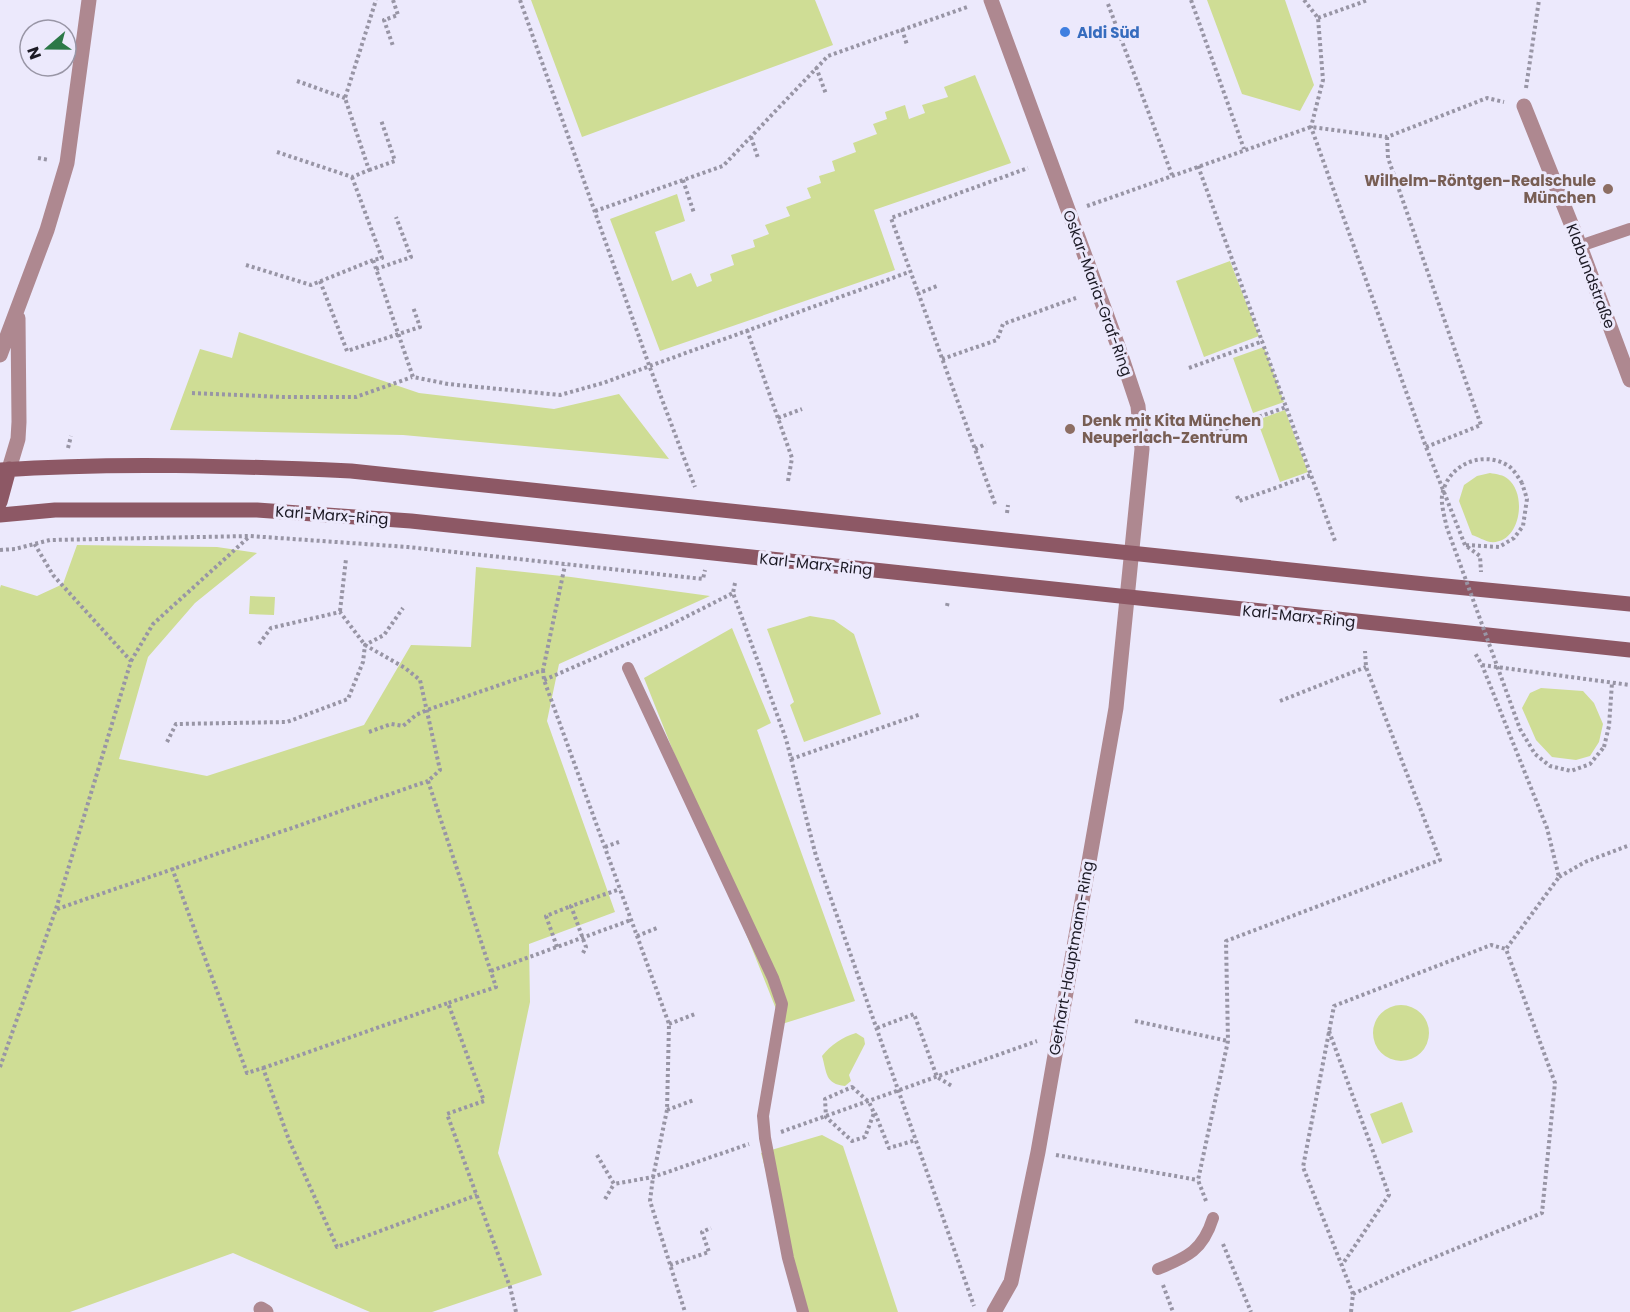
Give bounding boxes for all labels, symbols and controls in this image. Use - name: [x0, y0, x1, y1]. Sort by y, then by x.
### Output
- north arrow: [18, 18, 78, 78]
- place label: Aldi Süd: [1077, 22, 1140, 43]
- marker: Aldi Süd: [1058, 25, 1072, 39]
- text: N: [22, 43, 47, 63]
- place label: Wilhelm-Röntgen-Realschule München: [1364, 170, 1596, 208]
- marker: Wilhelm-Röntgen-Realschule München: [1601, 182, 1615, 196]
- street label: Oskar-Maria-Graf-Ring: [1058, 207, 1138, 379]
- street label: Klabundstraße: [1561, 220, 1621, 332]
- place label: Denk mit Kita München Neuperlach-Zentrum: [1082, 410, 1261, 448]
- marker: Denk mit Kita München Neuperlach-Zentrum: [1063, 422, 1077, 436]
- street label: Karl-Marx-Ring: [275, 501, 389, 529]
- street label: Karl-Marx-Ring: [759, 548, 873, 580]
- street label: Karl-Marx-Ring: [1242, 600, 1356, 632]
- street label: Gerhart-Hauptmann-Ring: [1044, 859, 1098, 1057]

